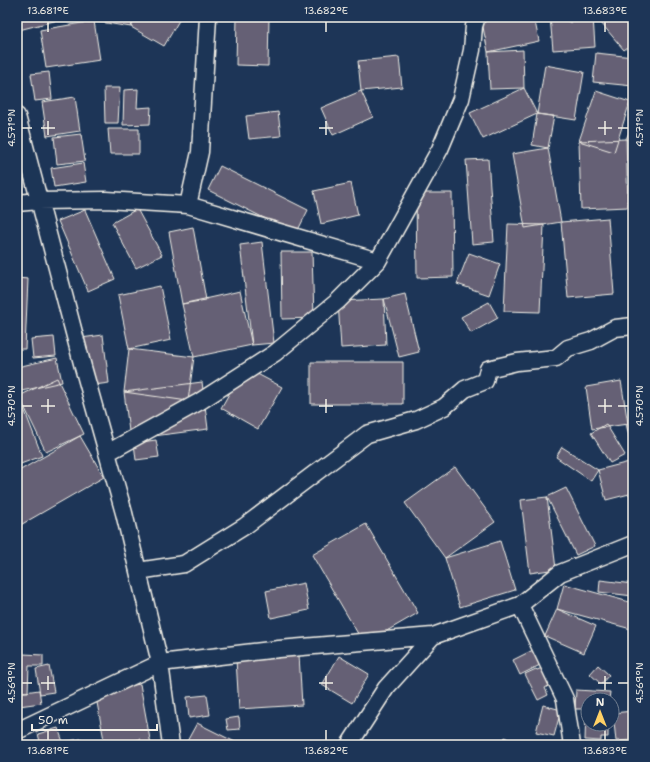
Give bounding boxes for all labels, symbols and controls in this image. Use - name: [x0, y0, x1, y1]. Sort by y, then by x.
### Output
- text: 13.681°E: [27, 4, 69, 17]
- text: 13.682°E: [304, 4, 348, 17]
- text: 13.683°E: [583, 4, 627, 17]
- text: 4.571°N: [5, 109, 18, 147]
- text: 4.571°N: [633, 109, 646, 147]
- text: 4.570°N: [5, 385, 18, 427]
- text: 4.570°N: [633, 385, 646, 427]
- text: 4.569°N: [5, 662, 18, 704]
- text: 4.569°N: [633, 662, 646, 704]
- north arrow: [580, 692, 620, 732]
- text: N: [596, 695, 605, 710]
- scale bar: [32, 706, 157, 732]
- text: 50 m: [38, 712, 68, 728]
- text: 13.681°E: [27, 744, 69, 757]
- text: 13.682°E: [304, 744, 348, 757]
- text: 13.683°E: [583, 744, 627, 757]

